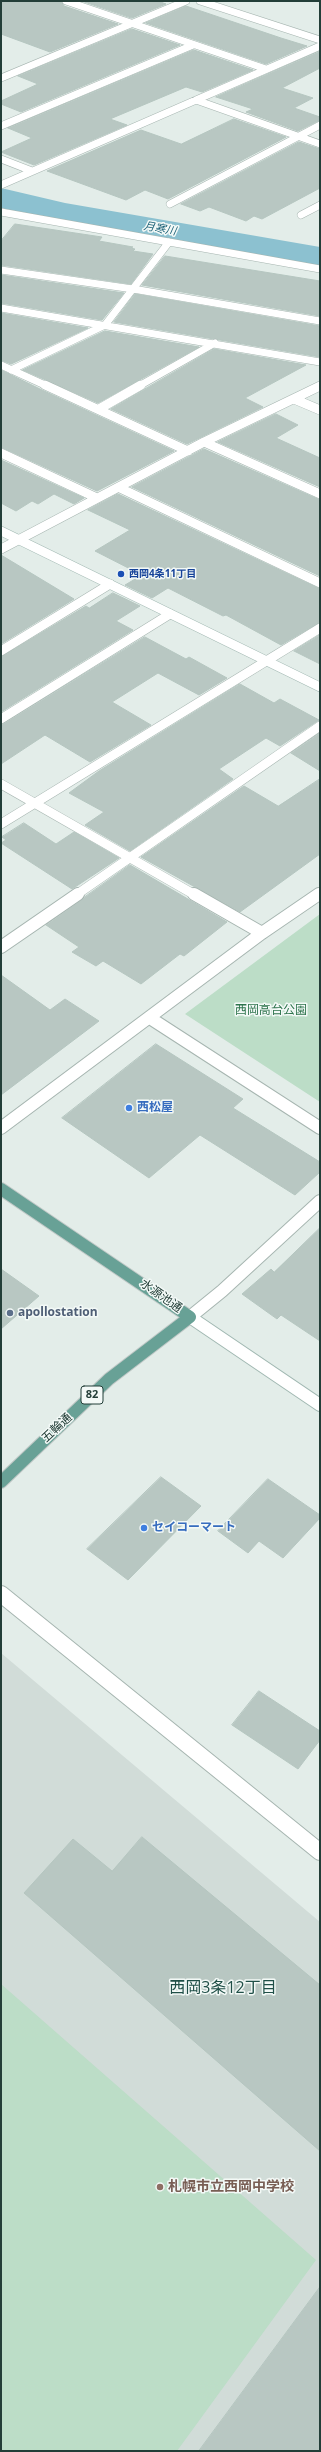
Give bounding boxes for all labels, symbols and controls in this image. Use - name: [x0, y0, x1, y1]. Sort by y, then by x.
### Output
- water label: 月寒川: [143, 220, 177, 238]
- place label: 西岡4条11丁目: [129, 568, 196, 580]
- marker: 西岡4条11丁目: [116, 569, 126, 579]
- park label: 西岡高台公園: [235, 1004, 307, 1018]
- place label: 西松屋: [137, 1101, 173, 1115]
- marker: 西松屋: [124, 1103, 134, 1113]
- street label: 水源池通: [137, 1276, 185, 1316]
- place label: apollostation: [18, 1306, 98, 1320]
- marker: apollostation: [5, 1308, 15, 1318]
- road number: 82: [81, 1386, 103, 1404]
- street label: 五輪通: [39, 1410, 75, 1446]
- place label: セイコーマート: [152, 1521, 236, 1535]
- marker: セイコーマート: [139, 1523, 149, 1533]
- district label: 西岡3条12丁目: [169, 1978, 277, 1998]
- place label: 札幌市立西岡中学校: [168, 2179, 294, 2195]
- marker: 札幌市立西岡中学校: [155, 2182, 165, 2192]

